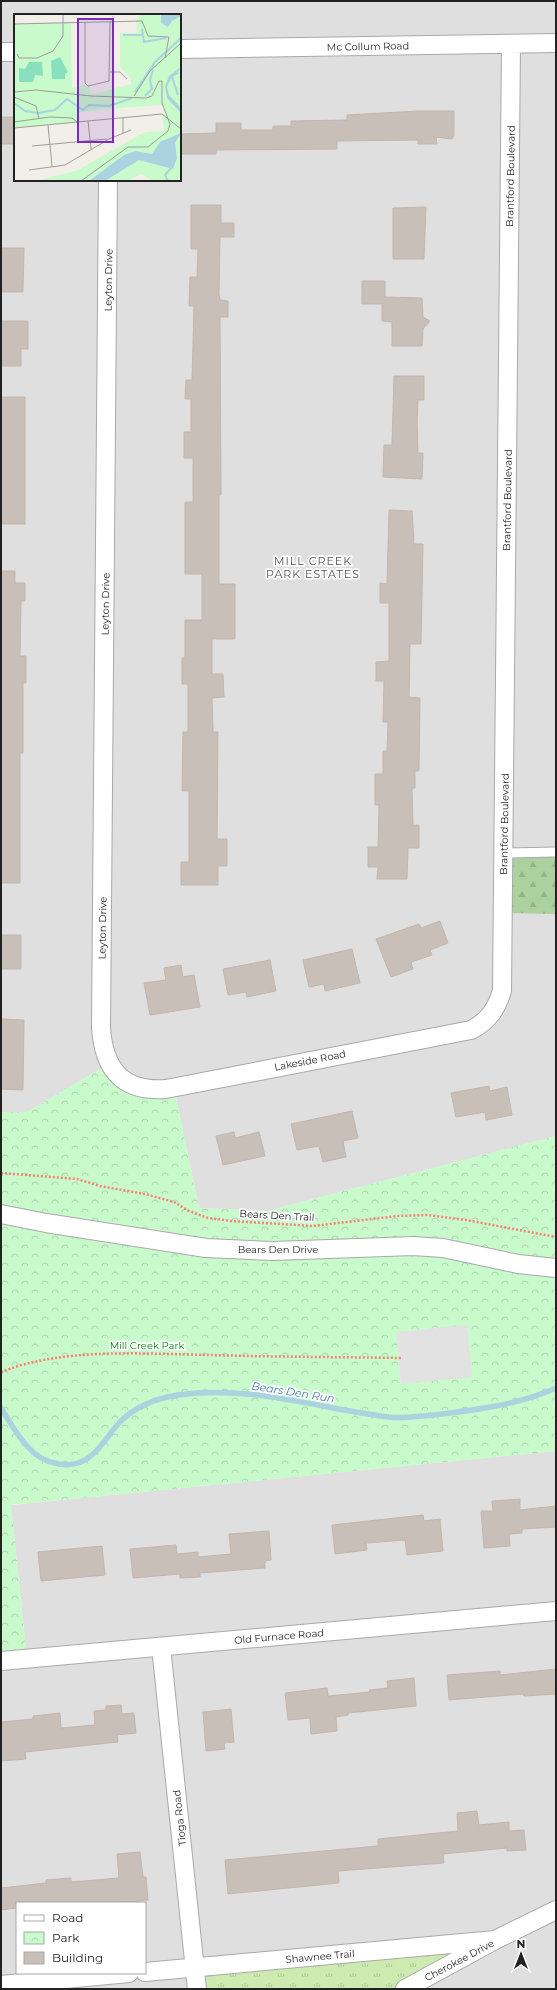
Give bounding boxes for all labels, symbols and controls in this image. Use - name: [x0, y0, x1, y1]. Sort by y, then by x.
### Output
- inset map: [14, 14, 181, 181]
- street label: Mc Collum Road: [327, 39, 409, 54]
- street label: Brantford Boulevard: [503, 125, 518, 227]
- street label: Leyton Drive: [101, 248, 116, 312]
- street label: Brantford Boulevard: [500, 449, 515, 551]
- district label: MILL CREEK PARK ESTATES: [266, 554, 360, 581]
- street label: Leyton Drive: [98, 572, 113, 636]
- street label: Brantford Boulevard: [497, 773, 512, 875]
- street label: Leyton Drive: [95, 896, 110, 960]
- street label: Lakeside Road: [273, 1047, 347, 1074]
- street label: Bears Den Trail: [239, 1207, 315, 1224]
- street label: Bears Den Drive: [238, 1243, 318, 1256]
- park label: Mill Creek Park: [110, 1339, 184, 1352]
- water label: Bears Den Run: [250, 1379, 336, 1405]
- street label: Old Furnace Road: [234, 1626, 325, 1647]
- street label: Tioga Road: [170, 1789, 189, 1847]
- legend: [16, 1902, 146, 1974]
- text: Road: [52, 1910, 83, 1925]
- text: Park: [52, 1930, 80, 1945]
- north arrow: [501, 1934, 541, 1974]
- street label: Cherokee Drive: [422, 1937, 496, 1984]
- text: N: [517, 1937, 525, 1951]
- street label: Shawnee Trail: [285, 1947, 355, 1966]
- text: Building: [52, 1950, 103, 1965]

